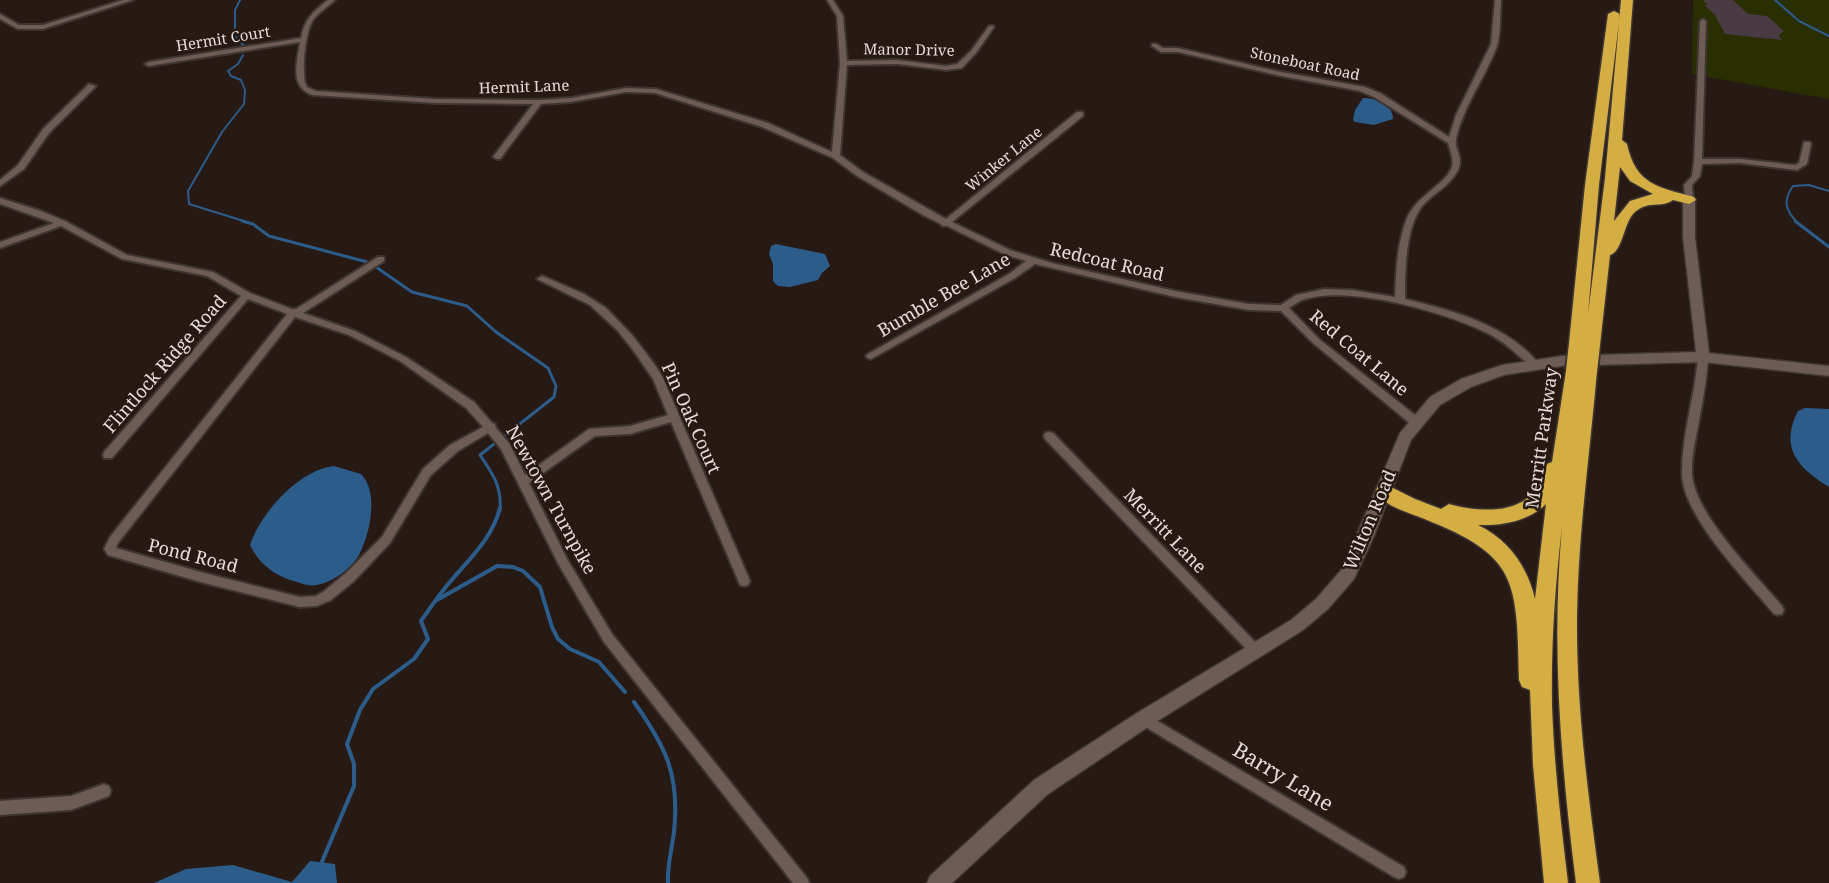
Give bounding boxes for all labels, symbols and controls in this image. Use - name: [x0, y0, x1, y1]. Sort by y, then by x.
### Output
- street label: Hermit Court: [174, 21, 271, 55]
- street label: Manor Drive: [863, 38, 955, 60]
- street label: Stoneboat Road: [1249, 42, 1362, 84]
- street label: Hermit Lane: [478, 74, 570, 98]
- street label: Winker Lane: [961, 121, 1046, 195]
- street label: Redcoat Road: [1048, 236, 1167, 286]
- street label: Bumble Bee Lane: [873, 246, 1014, 342]
- street label: Flintlock Ridge Road: [97, 289, 231, 438]
- street label: Red Coat Lane: [1305, 304, 1414, 401]
- street label: Pin Oak Court: [657, 358, 727, 477]
- street label: Merritt Parkway: [1519, 365, 1563, 510]
- street label: Newtown Turnpike: [501, 421, 603, 578]
- street label: Wilton Road: [1337, 466, 1401, 573]
- street label: Merritt Lane: [1119, 483, 1212, 578]
- street label: Pond Road: [146, 532, 241, 578]
- street label: Barry Lane: [1228, 735, 1339, 817]

